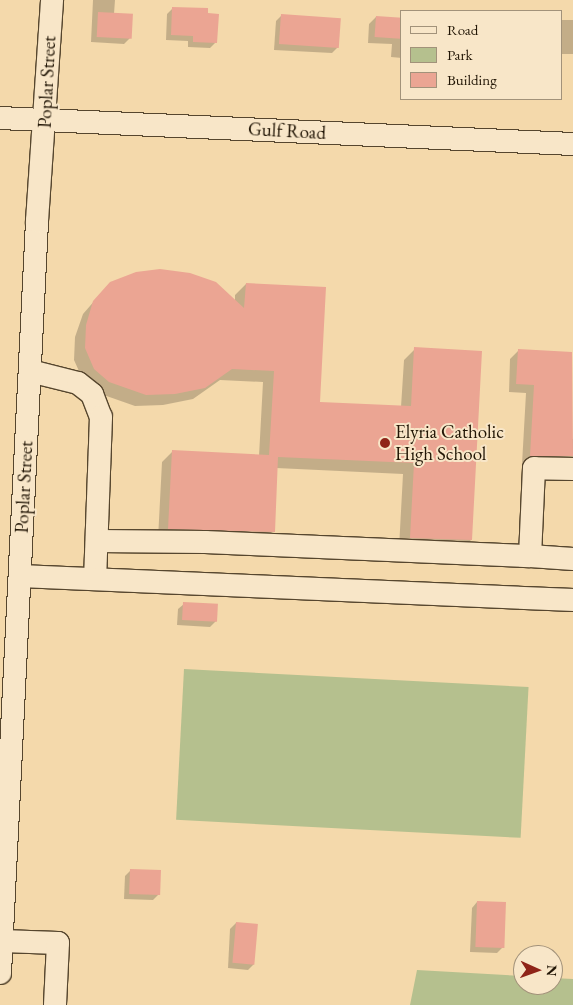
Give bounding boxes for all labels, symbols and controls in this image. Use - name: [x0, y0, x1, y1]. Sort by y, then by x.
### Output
- legend: [400, 10, 563, 100]
- text: Road: [447, 20, 478, 39]
- street label: Poplar Street: [33, 35, 61, 129]
- text: Park: [447, 45, 473, 64]
- text: Building: [447, 70, 497, 89]
- street label: Gulf Road: [247, 118, 327, 144]
- place label: Elyria Catholic High School: [395, 421, 504, 465]
- marker: Elyria Catholic High School: [379, 437, 391, 449]
- street label: Poplar Street: [10, 440, 38, 534]
- north arrow: [513, 945, 563, 995]
- text: N: [543, 965, 561, 976]

